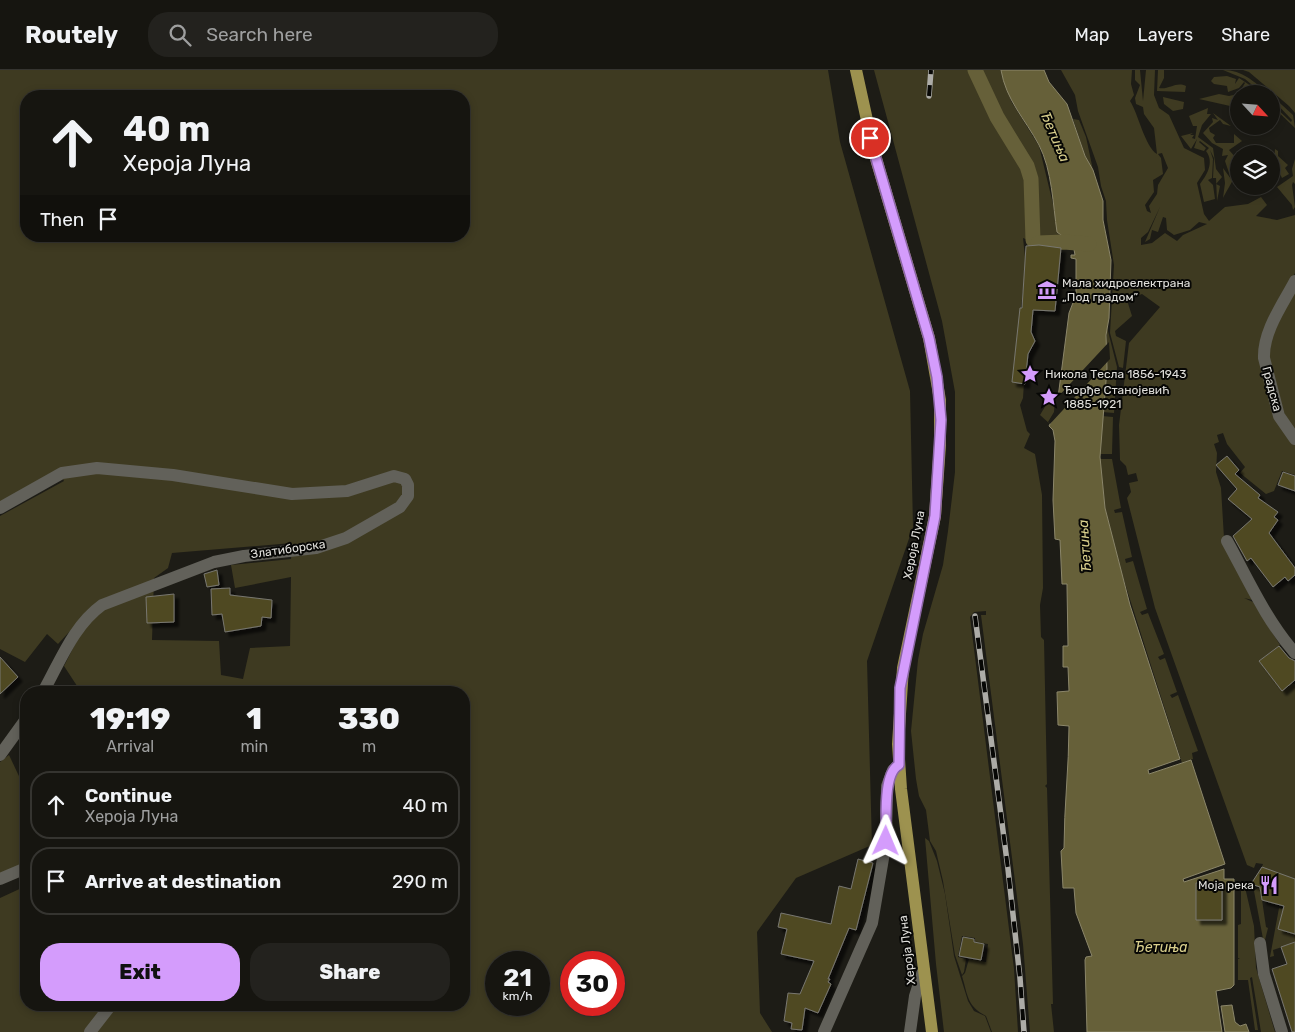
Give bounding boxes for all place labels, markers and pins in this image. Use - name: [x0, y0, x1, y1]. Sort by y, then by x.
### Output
- pin: [849, 117, 891, 159]
- place label: Мала хидроелектрана „Под градом”: [1062, 276, 1190, 304]
- museum icon: Мала хидроелектрана „Под градом”: [1036, 279, 1058, 301]
- place icon: Никола Тесла 1856-1943: [1019, 363, 1041, 385]
- place label: Никола Тесла 1856-1943: [1045, 367, 1186, 381]
- place label: Ђорђе Станојевић 1885-1921: [1064, 383, 1170, 411]
- place icon: Ђорђе Станојевић 1885-1921: [1038, 386, 1060, 408]
- restaurant icon: Моја река: [1258, 874, 1280, 896]
- place label: Моја река: [1198, 878, 1254, 892]

